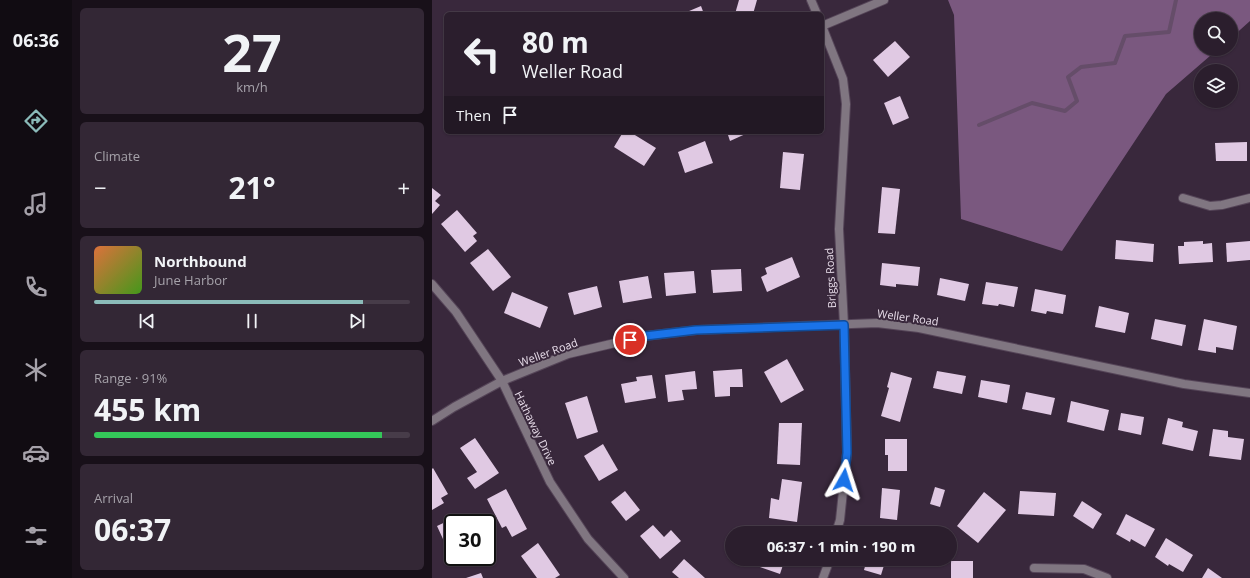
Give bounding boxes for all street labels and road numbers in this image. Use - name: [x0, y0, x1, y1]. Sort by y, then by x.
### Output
- street label: Briggs Road: [821, 247, 839, 309]
- street label: Weller Road: [876, 305, 940, 329]
- street label: Weller Road: [516, 334, 580, 370]
- street label: Hathaway Drive: [512, 388, 560, 468]

